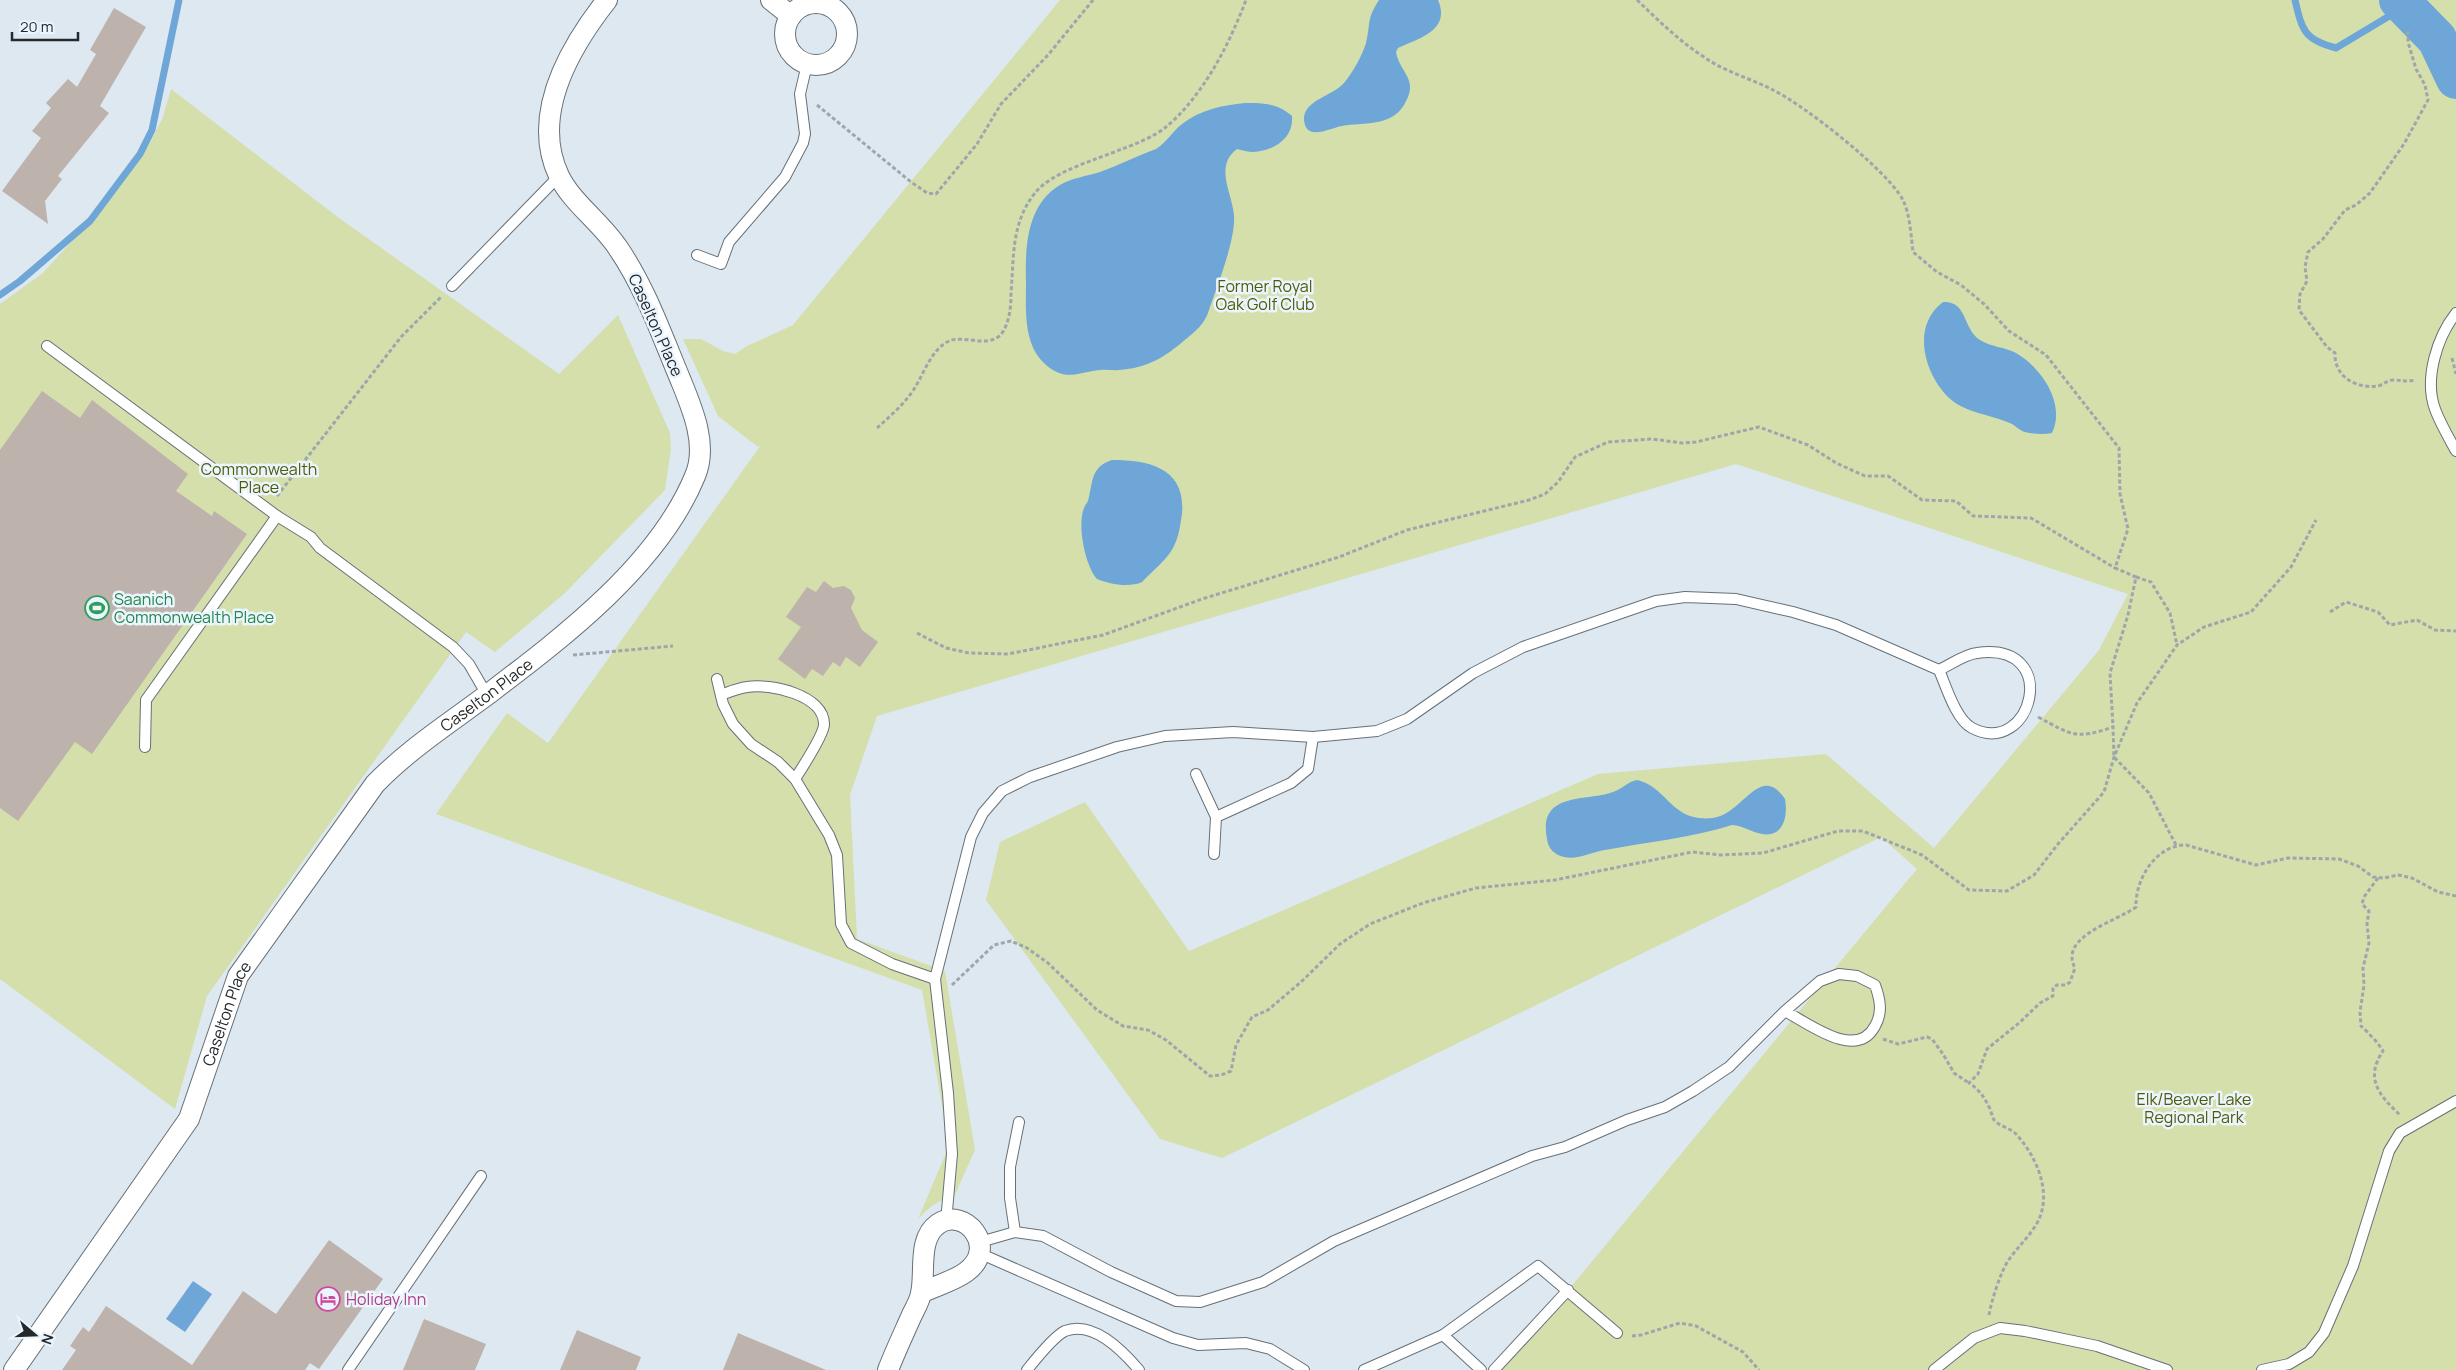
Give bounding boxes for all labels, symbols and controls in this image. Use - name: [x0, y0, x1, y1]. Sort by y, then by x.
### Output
- scale bar: [12, 10, 79, 42]
- text: 20 m: [20, 16, 53, 37]
- street label: Caselton Place: [624, 270, 688, 380]
- park label: Former Royal Oak Golf Club: [1215, 275, 1315, 315]
- park label: Commonwealth Place: [201, 458, 317, 498]
- place label: Saanich Commonwealth Place: [114, 588, 274, 628]
- sports icon: Saanich Commonwealth Place: [84, 595, 110, 621]
- street label: Caselton Place: [435, 653, 537, 737]
- street label: Caselton Place: [197, 957, 256, 1069]
- park label: Elk/Beaver Lake Regional Park: [2137, 1088, 2251, 1128]
- hotel icon: Holiday Inn: [315, 1286, 341, 1312]
- place label: Holiday Inn: [346, 1288, 426, 1310]
- north arrow: [10, 1310, 60, 1360]
- text: N: [37, 1332, 58, 1347]

